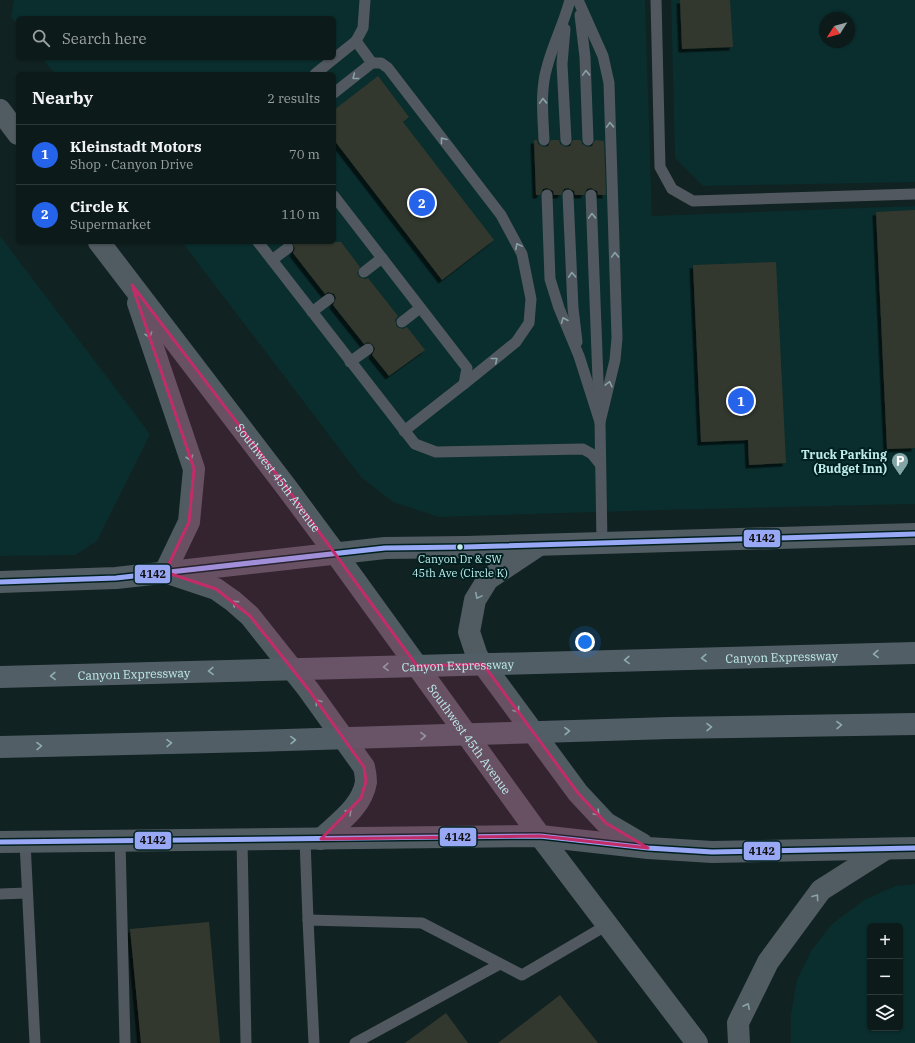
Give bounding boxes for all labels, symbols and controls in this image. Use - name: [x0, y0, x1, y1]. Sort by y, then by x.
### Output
- north arrow: [819, 12, 855, 48]
- search box: [16, 16, 336, 60]
- icon: search: [30, 27, 52, 49]
- text: Search here: [62, 29, 147, 48]
- one-way arrow: [582, 70, 590, 76]
- one-way arrow: [352, 72, 359, 79]
- text: Nearby: [32, 87, 93, 109]
- text: 2 results: [267, 90, 320, 107]
- one-way arrow: [538, 98, 547, 104]
- one-way arrow: [606, 122, 615, 128]
- text: Kleinstadt Motors: [70, 137, 202, 156]
- one-way arrow: [441, 137, 448, 144]
- text: 1: [41, 146, 49, 163]
- text: 70 m: [289, 146, 320, 163]
- text: Shop · Canyon Drive: [70, 156, 193, 173]
- pin: 2: [409, 188, 435, 218]
- text: Circle K: [70, 197, 129, 216]
- text: 2: [41, 206, 49, 223]
- text: 110 m: [281, 206, 320, 223]
- one-way arrow: [588, 213, 596, 219]
- text: Supermarket: [70, 216, 151, 233]
- one-way arrow: [515, 243, 522, 250]
- one-way arrow: [610, 252, 619, 258]
- one-way arrow: [568, 272, 576, 278]
- one-way arrow: [561, 316, 569, 324]
- one-way arrow: [144, 331, 152, 338]
- one-way arrow: [490, 357, 497, 364]
- one-way arrow: [605, 381, 613, 387]
- pin: 1: [728, 386, 754, 416]
- street label: Southwest 45th Avenue: [233, 420, 324, 535]
- place label: Truck Parking (Budget Inn): [801, 447, 887, 476]
- parking icon: Truck Parking (Budget Inn): [890, 451, 910, 476]
- one-way arrow: [185, 455, 194, 462]
- line badge: 4142: [743, 529, 781, 548]
- text: 4142: [749, 531, 775, 545]
- marker: Canyon Dr & SW 45th Ave (Circle K): [455, 542, 465, 552]
- place label: Canyon Dr & SW 45th Ave (Circle K): [412, 552, 508, 580]
- line badge: 4142: [134, 564, 171, 584]
- text: 4142: [140, 567, 166, 581]
- one-way arrow: [476, 592, 483, 599]
- one-way arrow: [232, 600, 239, 607]
- your location: [575, 632, 595, 652]
- street label: Canyon Expressway: [725, 648, 839, 665]
- one-way arrow: [873, 649, 879, 658]
- one-way arrow: [701, 654, 707, 662]
- street label: Canyon Expressway: [401, 656, 515, 674]
- one-way arrow: [624, 656, 630, 664]
- one-way arrow: [383, 663, 389, 671]
- street label: Canyon Expressway: [78, 664, 191, 682]
- one-way arrow: [208, 667, 214, 676]
- one-way arrow: [50, 671, 56, 680]
- street label: Southwest 45th Avenue: [425, 681, 515, 797]
- one-way arrow: [316, 700, 323, 707]
- one-way arrow: [512, 706, 519, 713]
- one-way arrow: [836, 721, 842, 729]
- one-way arrow: [706, 723, 712, 731]
- one-way arrow: [564, 727, 570, 735]
- one-way arrow: [420, 732, 426, 740]
- one-way arrow: [290, 736, 296, 744]
- one-way arrow: [166, 739, 172, 747]
- one-way arrow: [36, 742, 42, 750]
- one-way arrow: [592, 808, 599, 816]
- one-way arrow: [344, 809, 352, 817]
- line badge: 4142: [439, 827, 477, 847]
- text: 4142: [445, 830, 471, 844]
- line badge: 4142: [134, 831, 172, 850]
- text: 4142: [140, 833, 166, 847]
- line badge: 4142: [743, 841, 781, 861]
- text: 4142: [749, 844, 775, 858]
- one-way arrow: [812, 894, 819, 901]
- map controls: [867, 923, 903, 1031]
- button: +: [867, 923, 903, 959]
- button: −: [867, 959, 903, 995]
- button: layers: [867, 995, 903, 1031]
- one-way arrow: [742, 1003, 750, 1010]

